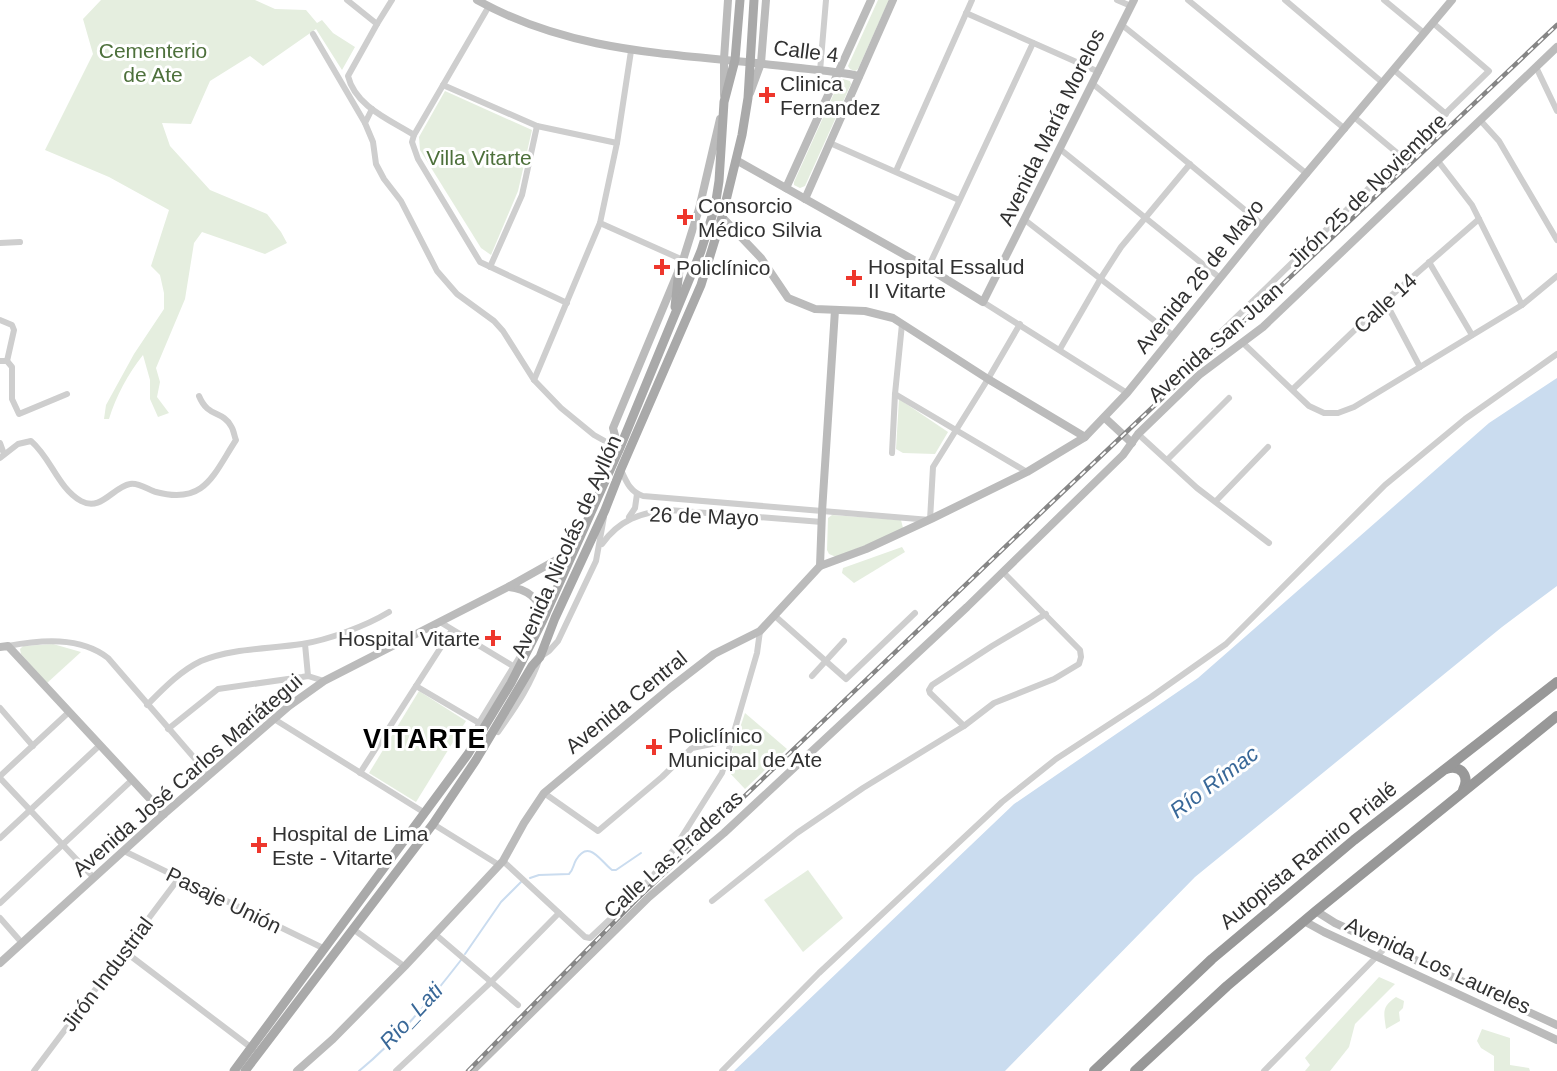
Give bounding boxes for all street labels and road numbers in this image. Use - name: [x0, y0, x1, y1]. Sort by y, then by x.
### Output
- street label: Avenida María Morelos: [993, 25, 1109, 229]
- street label: Calle 4: [772, 36, 840, 66]
- street label: Jirón 25 de Noviembre: [1283, 108, 1451, 272]
- street label: Avenida 26 de Mayo: [1130, 195, 1268, 357]
- street label: Calle 14: [1349, 268, 1421, 338]
- street label: Avenida San Juan: [1143, 278, 1287, 406]
- street label: Avenida Nicolás de Ayllón: [507, 431, 625, 661]
- street label: 26 de Mayo: [649, 503, 759, 529]
- street label: Avenida Central: [561, 646, 691, 758]
- street label: Avenida José Carlos Mariátegui: [68, 669, 306, 881]
- street label: Autopista Ramiro Prialé: [1215, 777, 1401, 933]
- street label: Calle Las Praderas: [599, 786, 747, 922]
- street label: Pasaje Unión: [163, 862, 285, 938]
- street label: Avenida Los Laureles: [1342, 912, 1534, 1018]
- street label: Jirón Industrial: [57, 913, 157, 1035]

